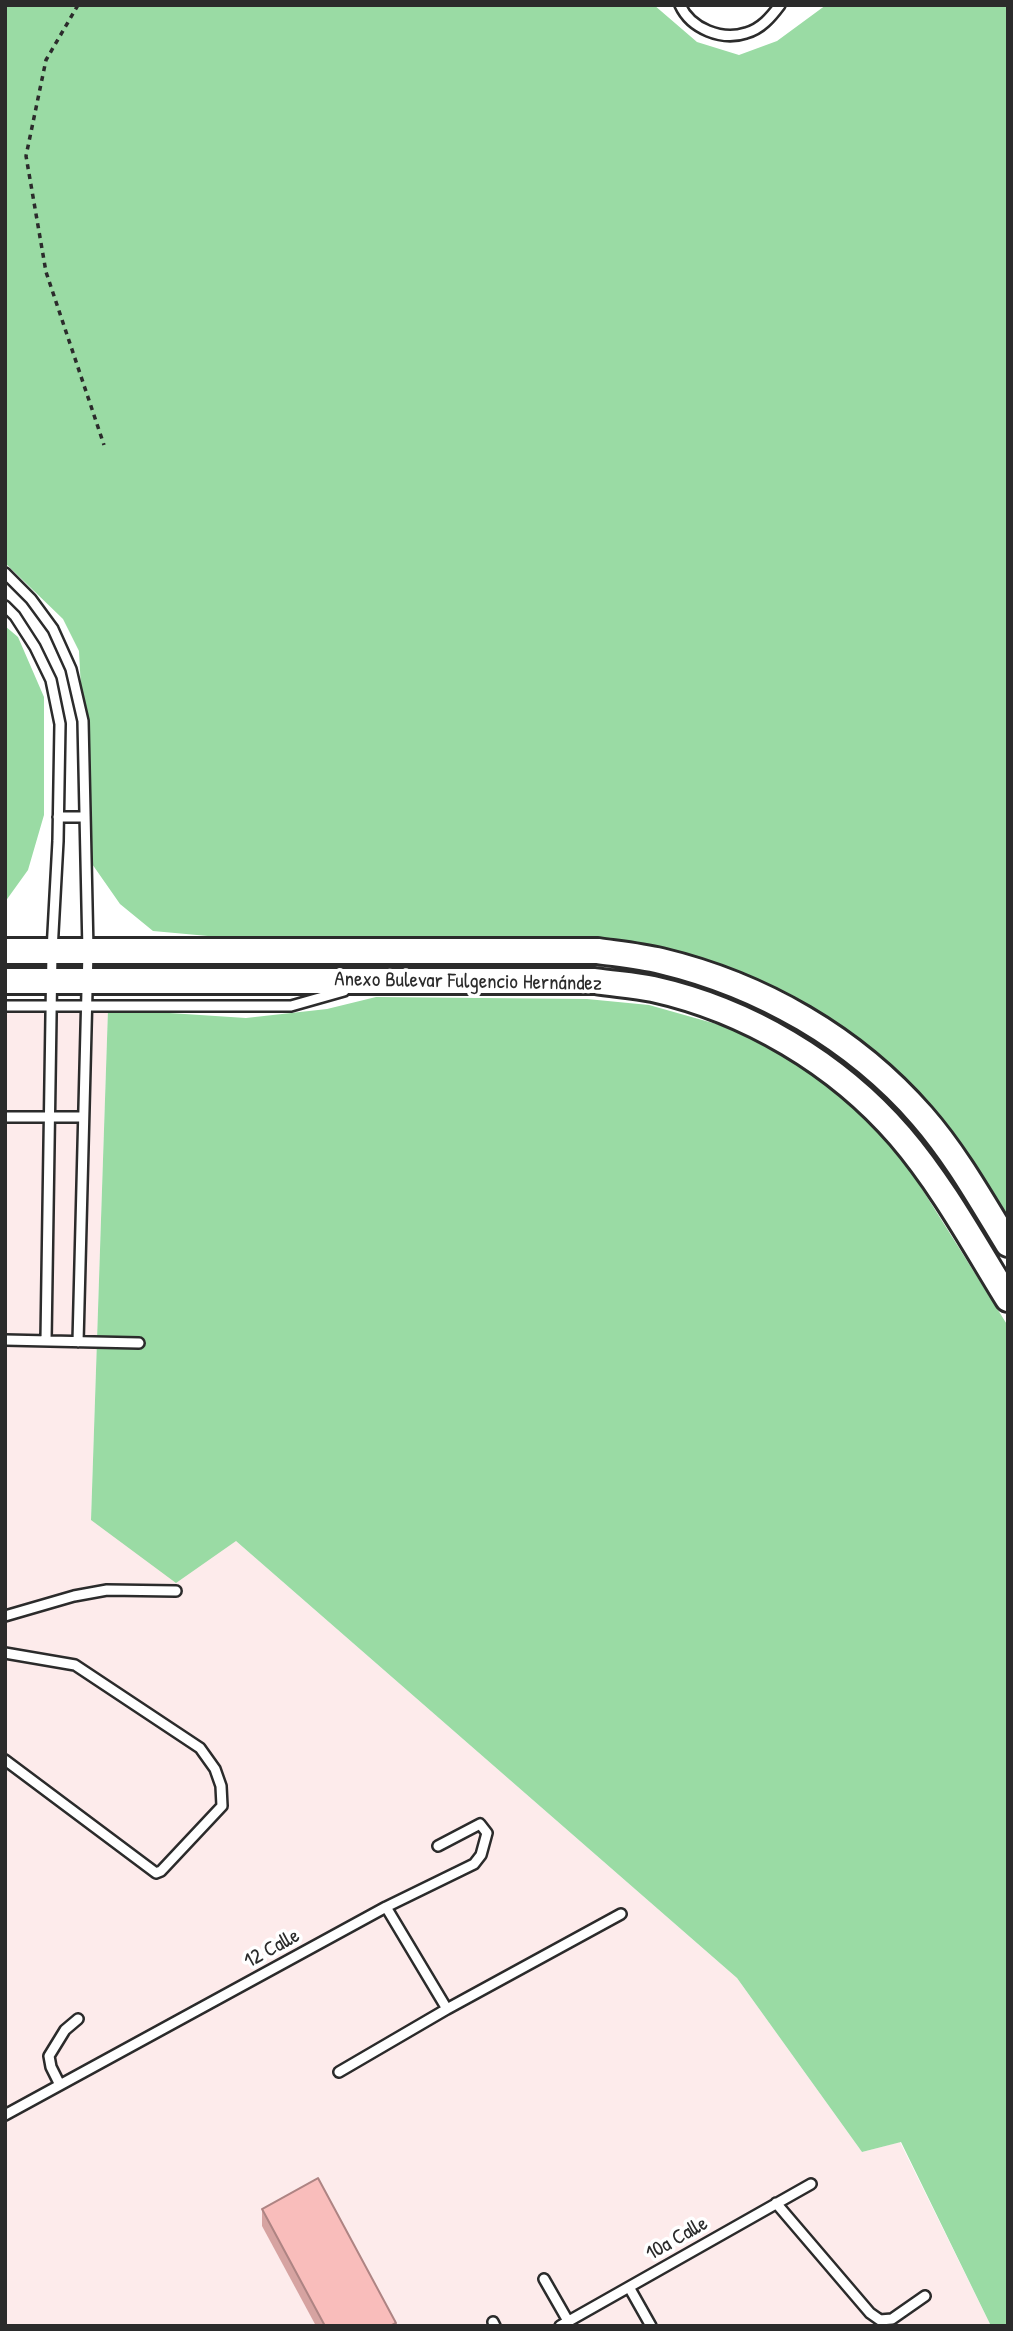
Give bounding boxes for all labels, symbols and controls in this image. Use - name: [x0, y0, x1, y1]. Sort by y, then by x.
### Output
- street label: Anexo Bulevar Fulgencio Hernández: [334, 967, 602, 997]
- street label: 12 Calle: [240, 1924, 304, 1974]
- street label: 10a Calle: [642, 2211, 712, 2267]

